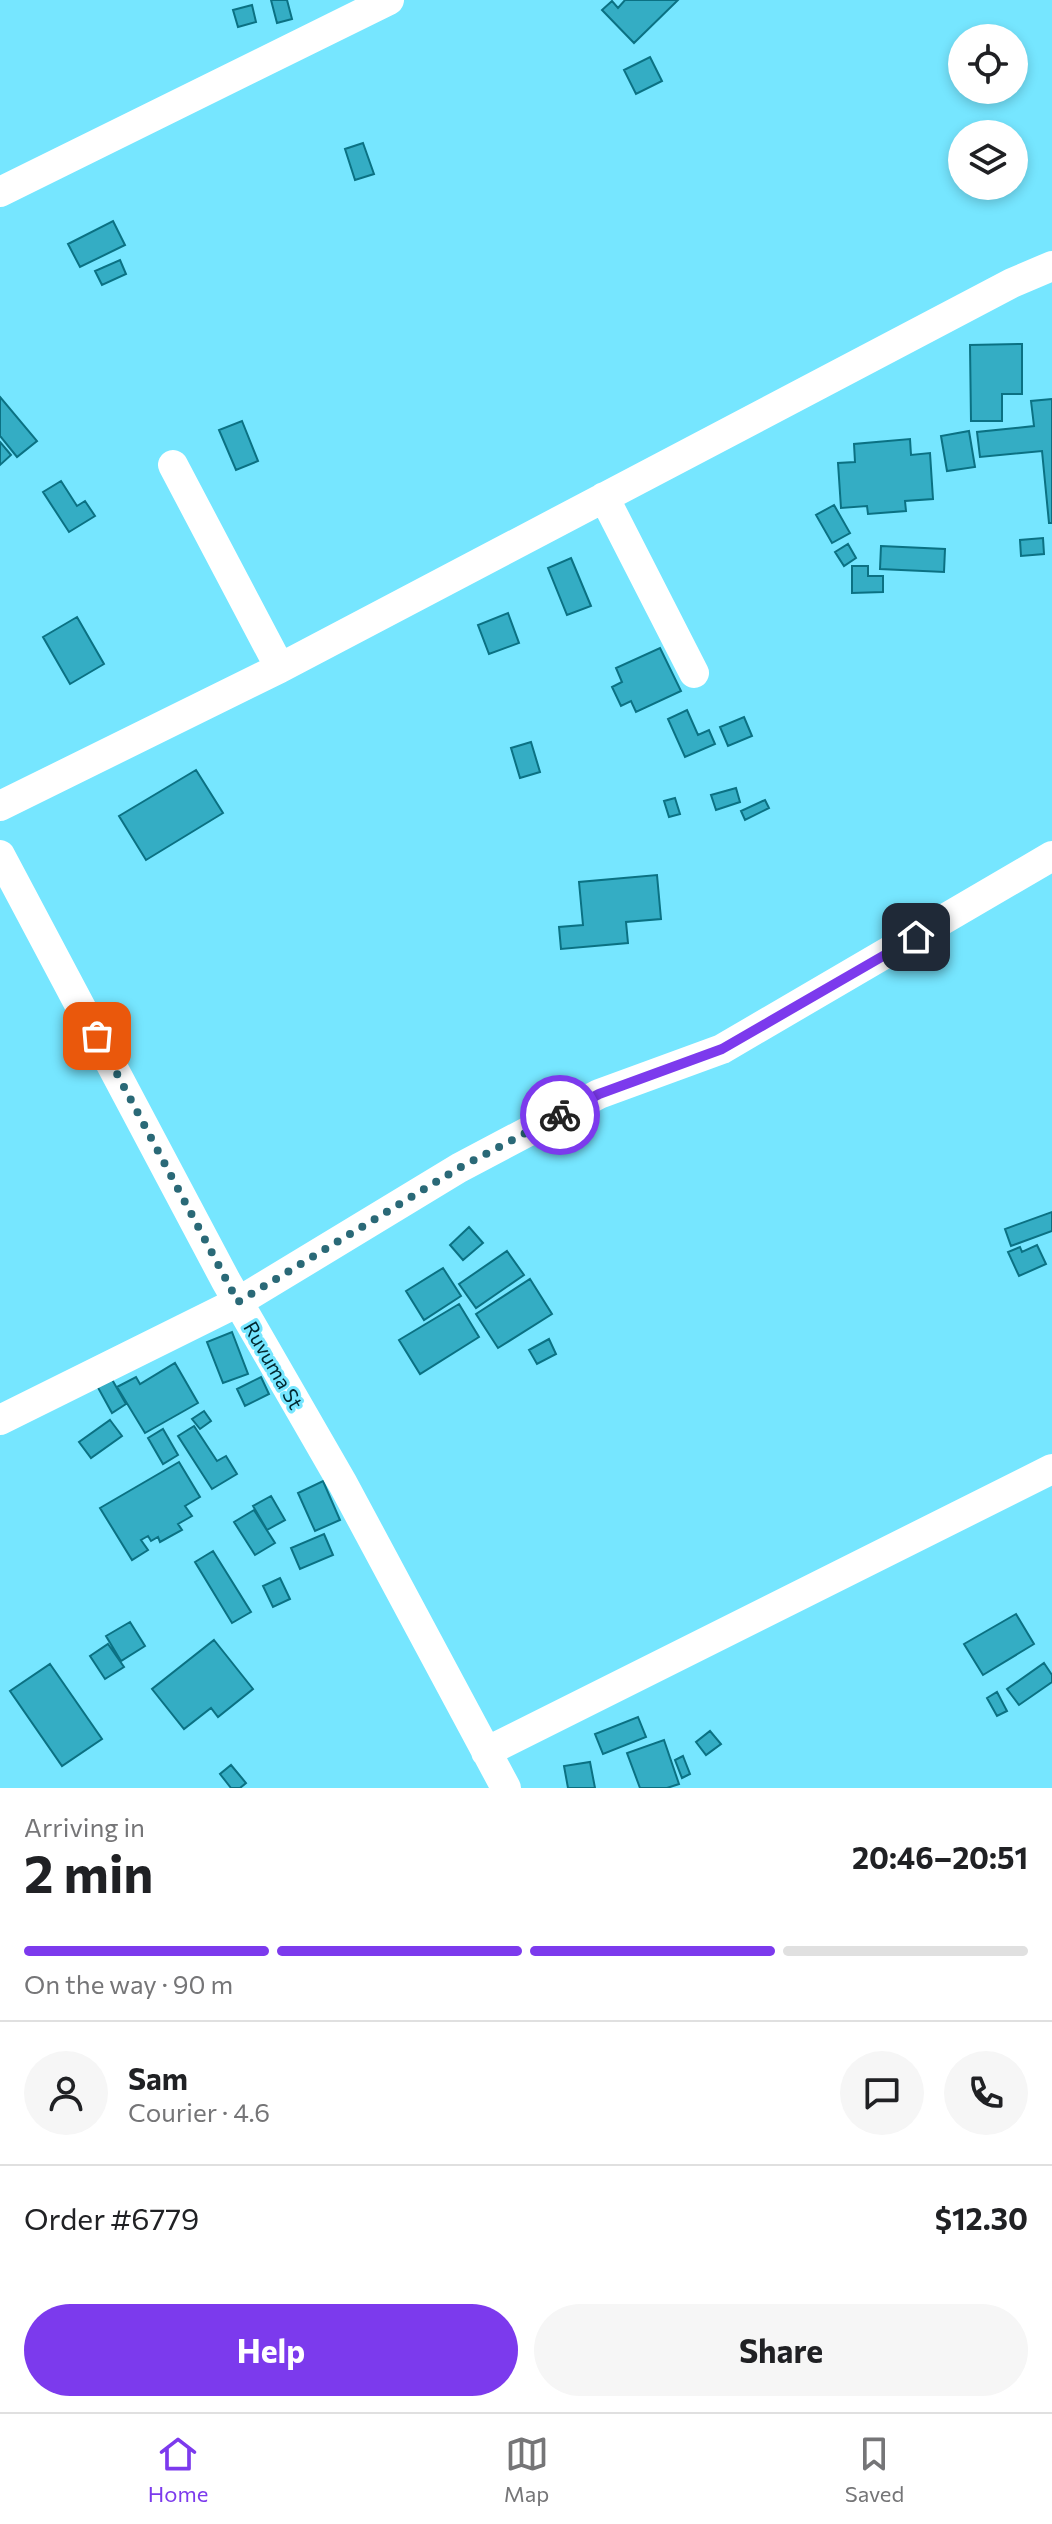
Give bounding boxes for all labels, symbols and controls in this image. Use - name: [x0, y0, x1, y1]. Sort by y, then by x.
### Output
- map controls: [948, 24, 1028, 200]
- button: locate: [948, 24, 1028, 104]
- button: layers: [948, 120, 1028, 200]
- pin: [882, 903, 950, 971]
- icon: home: [894, 915, 938, 959]
- pin: [63, 1002, 131, 1070]
- icon: bag: [75, 1014, 119, 1058]
- courier: [520, 1075, 600, 1155]
- icon: bike: [538, 1093, 582, 1137]
- street label: Ruvuma St: [239, 1317, 309, 1413]
- text: Arriving in: [24, 1811, 145, 1842]
- text: 20:46–20:51: [852, 1838, 1028, 1875]
- text: 2 min: [24, 1840, 153, 1904]
- text: On the way · 90 m: [24, 1968, 233, 1999]
- button: person: [24, 2051, 108, 2135]
- button: chat: [840, 2051, 924, 2135]
- button: phone: [944, 2051, 1028, 2135]
- text: Sam: [128, 2059, 188, 2096]
- text: Courier · 4.6: [128, 2096, 270, 2127]
- text: Order #6779: [24, 2199, 199, 2236]
- text: $12.30: [935, 2199, 1028, 2236]
- button: Help: [24, 2304, 518, 2396]
- button: Share: [534, 2304, 1028, 2396]
- tab: Home: [148, 2432, 208, 2507]
- tab: Map: [504, 2432, 549, 2507]
- tab: Saved: [845, 2432, 904, 2507]

